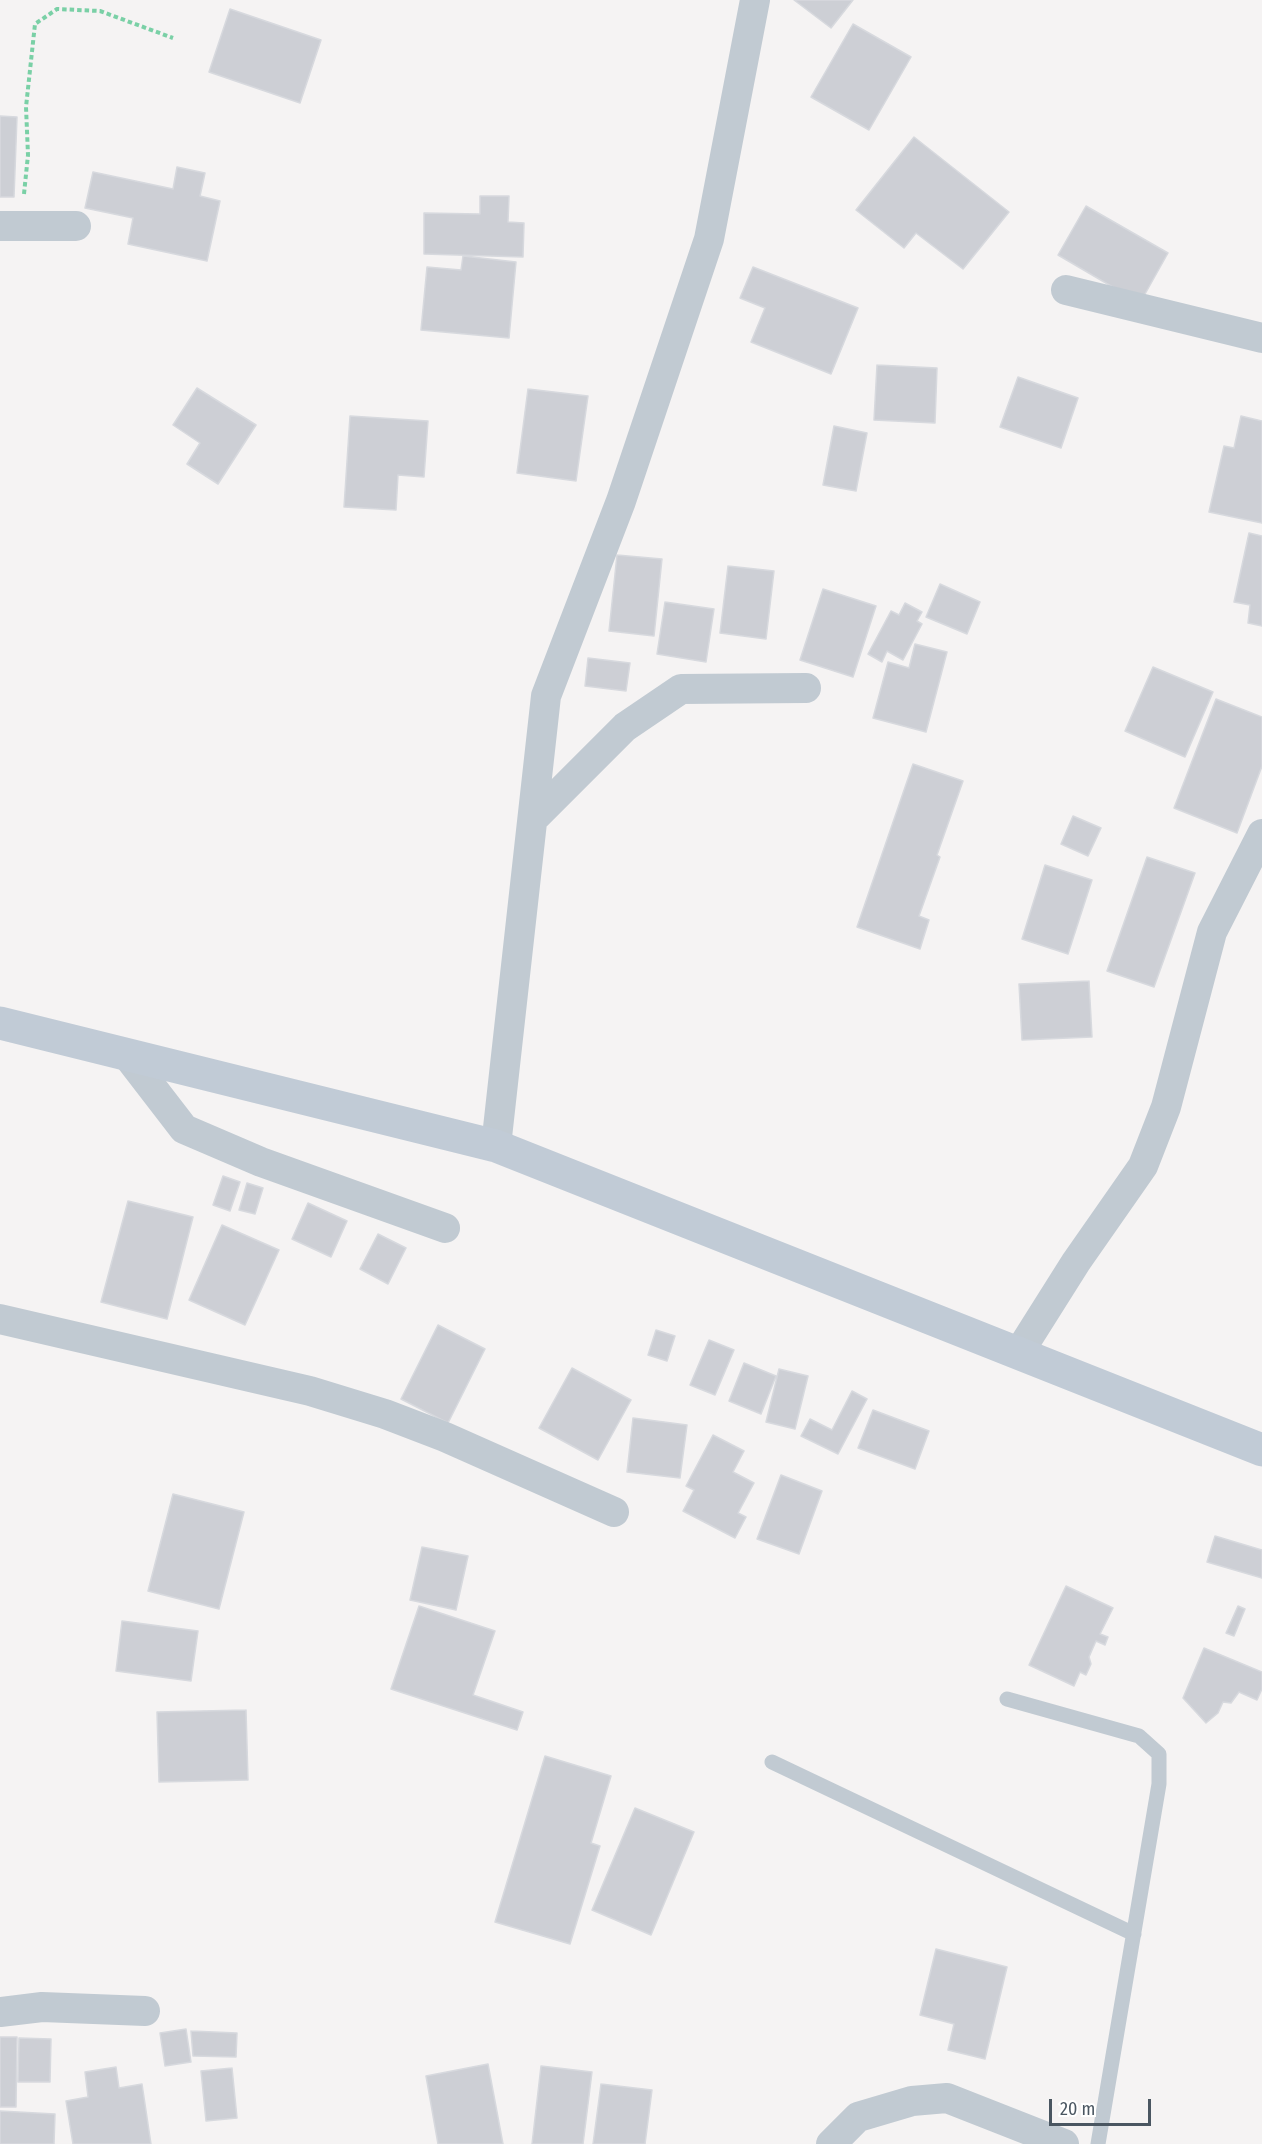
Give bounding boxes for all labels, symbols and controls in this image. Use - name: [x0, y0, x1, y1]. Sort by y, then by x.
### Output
- scale bar: [1052, 2087, 1154, 2125]
- text: 20 m: [1060, 2098, 1095, 2120]

